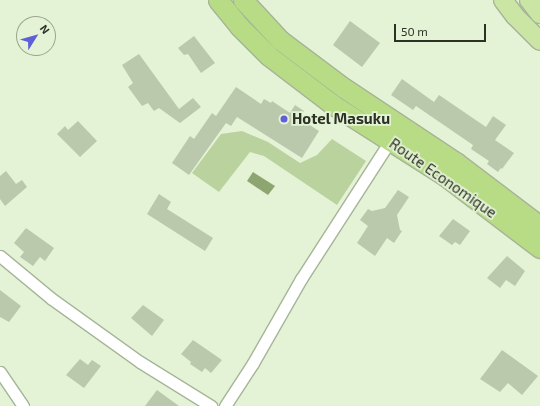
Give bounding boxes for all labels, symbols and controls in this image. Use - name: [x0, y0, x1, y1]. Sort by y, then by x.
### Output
- north arrow: [16, 16, 56, 56]
- scale bar: [396, 16, 488, 42]
- text: N: [38, 22, 53, 36]
- text: 50 m: [401, 24, 428, 38]
- place label: Hotel Masuku: [292, 110, 390, 128]
- marker: Hotel Masuku: [279, 114, 289, 124]
- street label: Route Economique: [386, 134, 500, 222]

